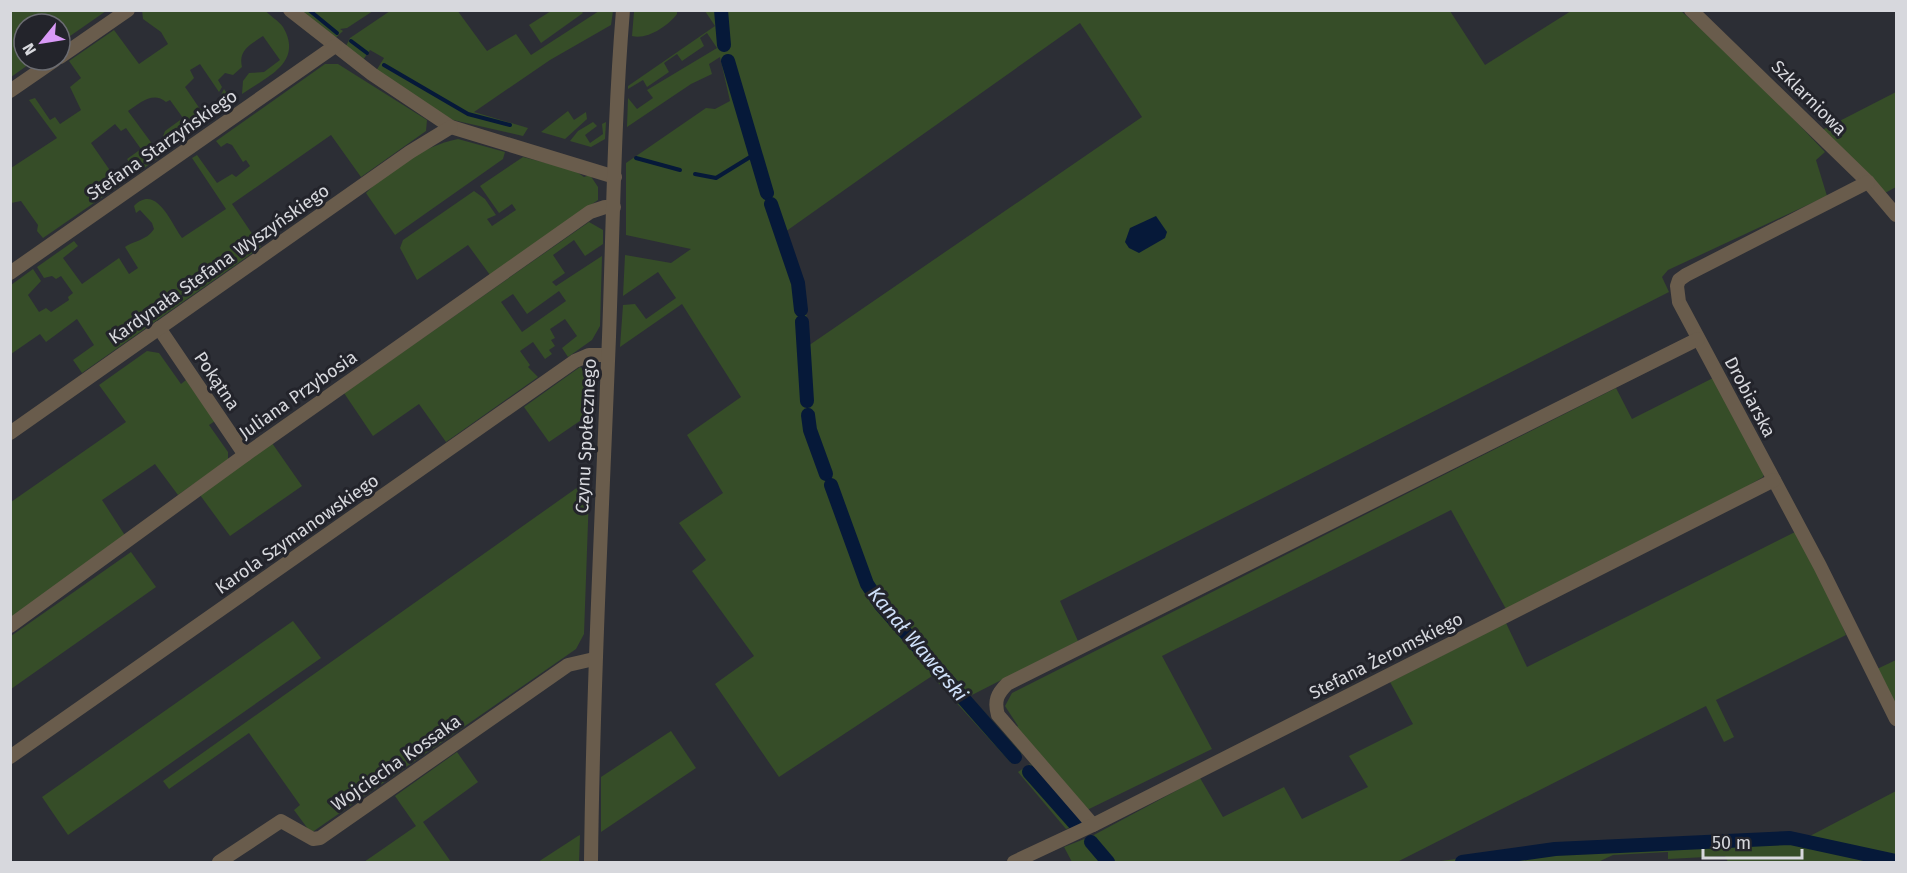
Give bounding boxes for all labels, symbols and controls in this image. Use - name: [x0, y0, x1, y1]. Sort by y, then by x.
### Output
- north arrow: [12, 12, 72, 72]
- text: N: [19, 40, 40, 59]
- street label: Szklarniowa: [1767, 56, 1851, 140]
- street label: Stefana Starzyńskiego: [83, 85, 241, 205]
- street label: Kardynała Stefana Wyszyńskiego: [104, 179, 334, 349]
- street label: Juliana Przybosia: [235, 346, 361, 444]
- street label: Pokątna: [189, 347, 245, 415]
- street label: Drobiarska: [1720, 353, 1780, 441]
- street label: Czynu Społecznego: [571, 358, 601, 514]
- street label: Karola Szymanowskiego: [211, 469, 383, 599]
- water label: Kanał Wawerski: [863, 582, 973, 706]
- street label: Stefana Żeromskiego: [1305, 608, 1467, 704]
- street label: Wojciecha Kossaka: [327, 710, 465, 816]
- scale bar: [1703, 822, 1802, 860]
- text: 50 m: [1712, 832, 1751, 854]

